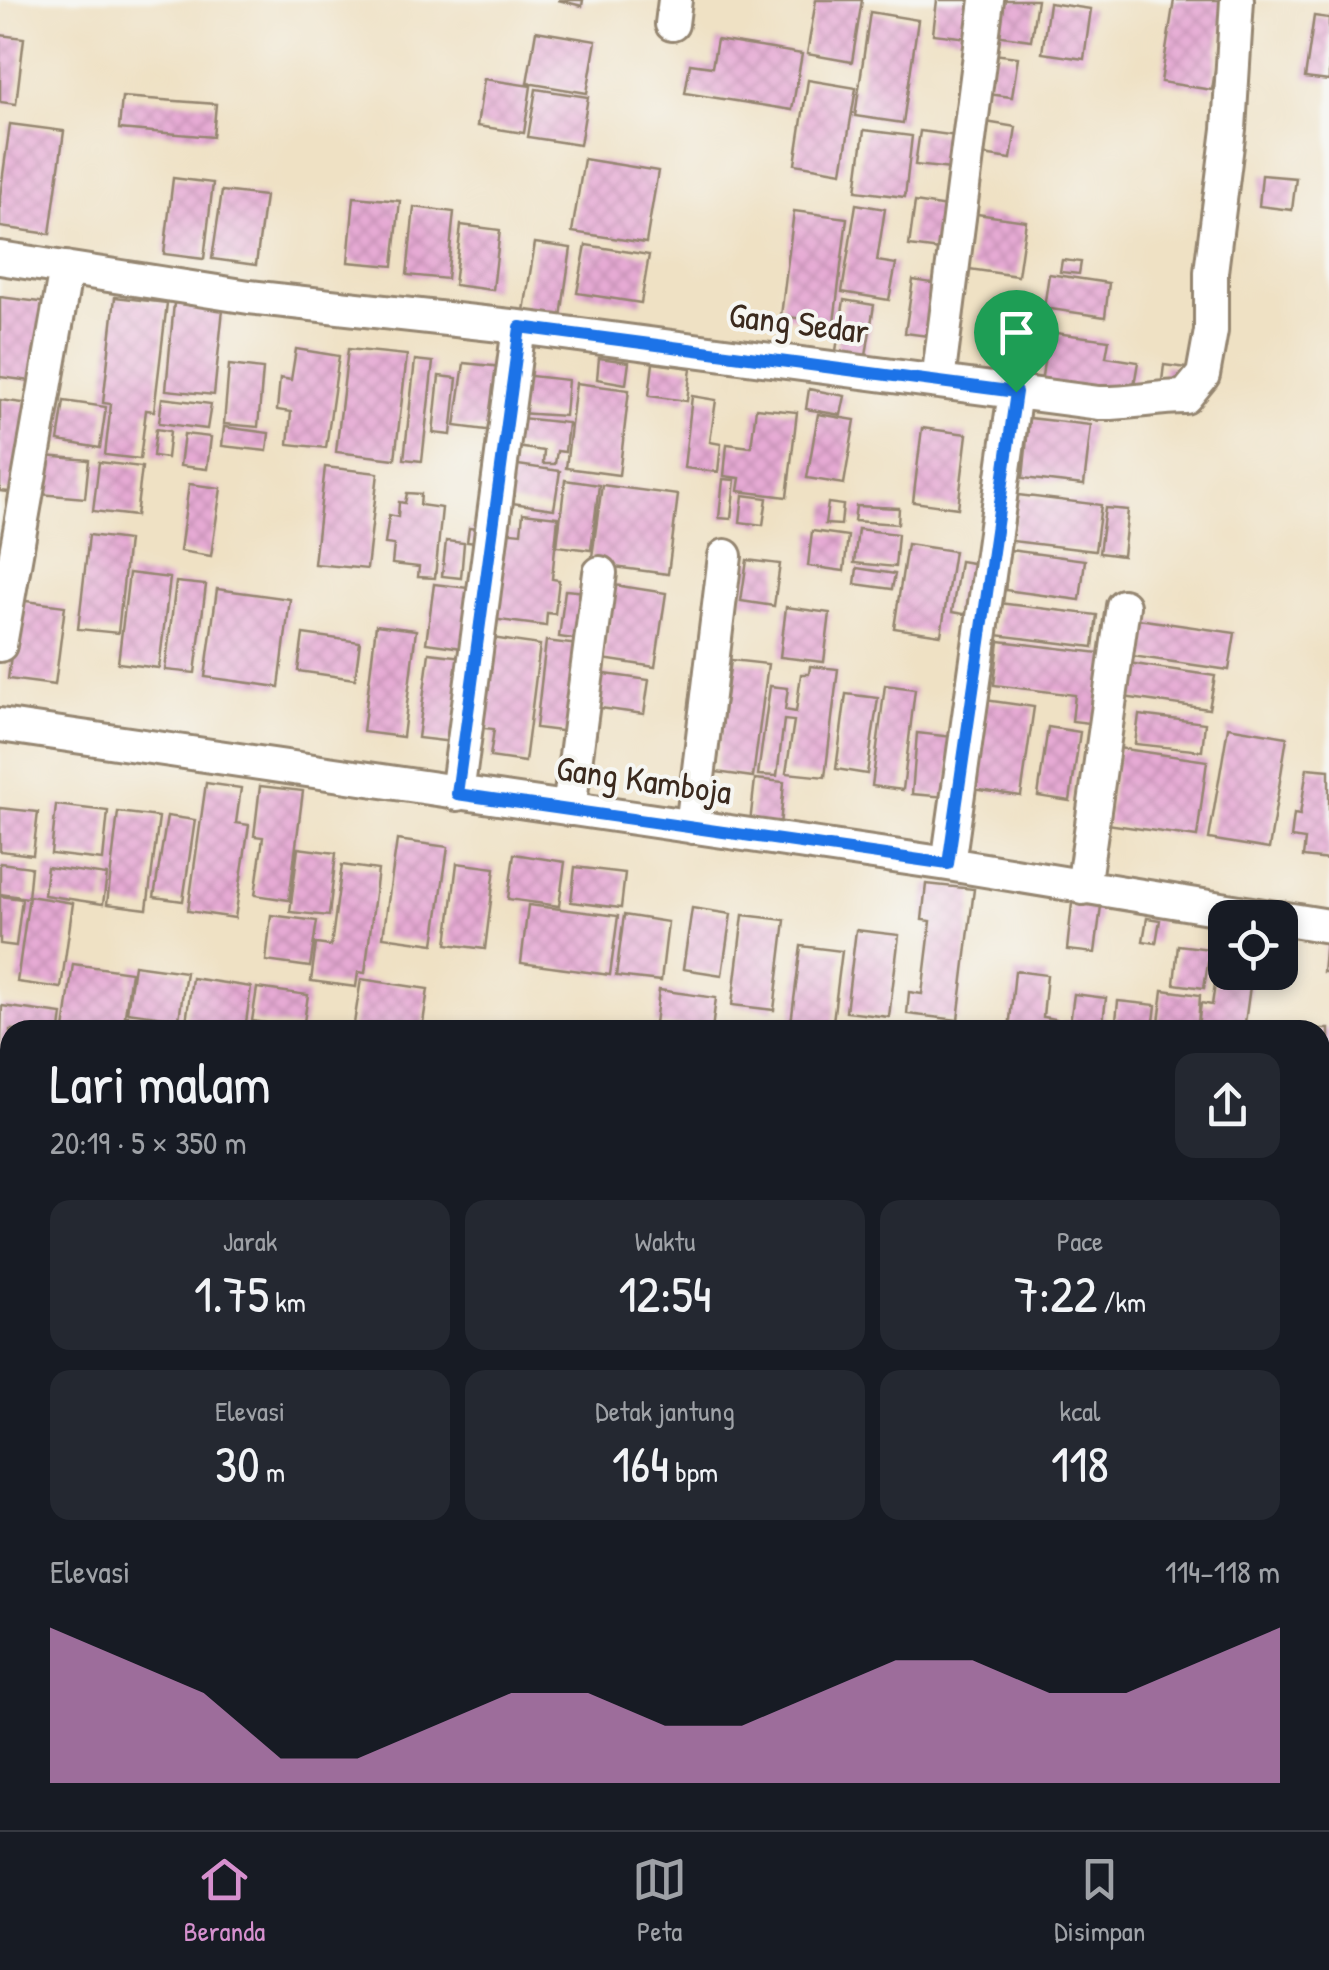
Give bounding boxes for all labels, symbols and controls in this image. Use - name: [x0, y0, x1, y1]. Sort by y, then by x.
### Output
- pin: [974, 290, 1059, 393]
- street label: Gang Sedar: [726, 291, 872, 354]
- icon: arrive: [989, 305, 1044, 360]
- street label: Gang Kamboja: [554, 744, 735, 815]
- map controls: [1208, 900, 1298, 990]
- button: locate: [1208, 900, 1298, 990]
- text: Lari malam: [50, 1046, 271, 1120]
- button: share: [1175, 1053, 1280, 1158]
- text: 20:19 · 5 × 350 m: [50, 1121, 246, 1164]
- text: Jarak: [223, 1222, 277, 1260]
- text: Waktu: [635, 1222, 695, 1260]
- text: Pace: [1057, 1222, 1103, 1260]
- text: 1.75: [194, 1260, 269, 1328]
- text: 12:54: [618, 1260, 712, 1328]
- text: 7:22: [1014, 1260, 1097, 1328]
- text: km: [269, 1283, 306, 1321]
- text: /km: [1097, 1283, 1146, 1321]
- text: Elevasi: [215, 1392, 285, 1430]
- text: Detak jantung: [595, 1392, 735, 1430]
- text: kcal: [1060, 1392, 1100, 1430]
- text: 30: [215, 1430, 260, 1498]
- text: 164: [612, 1430, 669, 1498]
- text: 118: [1051, 1430, 1109, 1498]
- text: m: [260, 1453, 285, 1491]
- text: bpm: [669, 1453, 718, 1491]
- text: Elevasi: [50, 1550, 130, 1593]
- text: 114–118 m: [1165, 1550, 1280, 1593]
- tab: Beranda: [184, 1852, 265, 1950]
- tab: Peta: [632, 1852, 687, 1950]
- tab: Disimpan: [1054, 1852, 1145, 1950]

